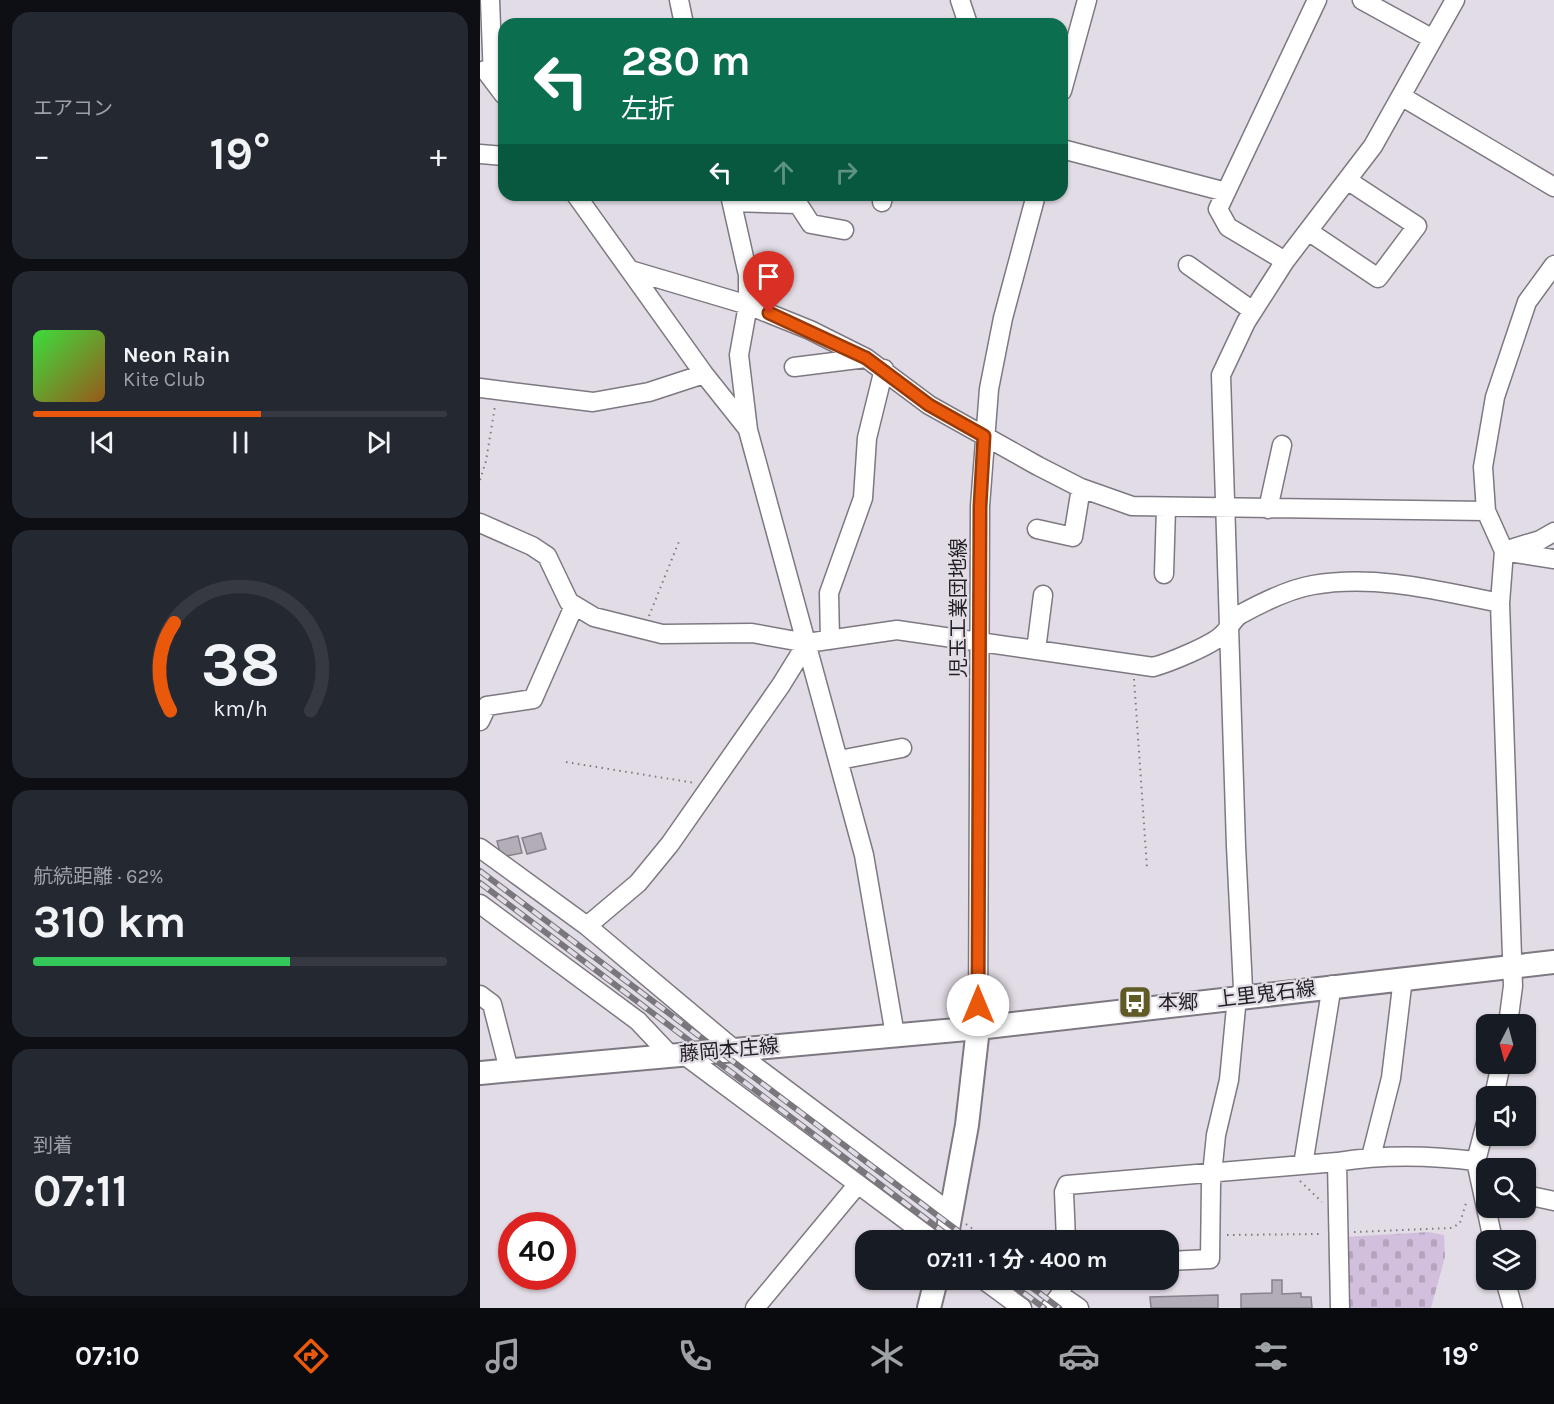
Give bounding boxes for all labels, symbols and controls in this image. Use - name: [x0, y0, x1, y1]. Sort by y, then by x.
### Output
- text: 280 m: [621, 36, 751, 86]
- icon: left: [522, 42, 600, 120]
- text: 左折: [621, 93, 675, 125]
- text: エアコン: [33, 97, 113, 120]
- text: 19°: [210, 128, 270, 180]
- text: −: [33, 136, 50, 174]
- text: +: [430, 136, 447, 174]
- icon: left: [704, 156, 737, 189]
- icon: ahead: [767, 156, 800, 189]
- icon: right: [830, 156, 863, 189]
- pin: [743, 251, 794, 313]
- icon: arrive: [752, 260, 785, 293]
- text: Neon Rain: [123, 342, 230, 368]
- text: Kite Club: [123, 368, 205, 391]
- icon: previous: [86, 426, 119, 459]
- icon: pause: [224, 426, 257, 459]
- icon: next: [362, 426, 395, 459]
- street label: 児玉工業団地線: [947, 538, 970, 678]
- text: 38: [200, 628, 280, 701]
- text: km/h: [213, 696, 267, 721]
- text: 航続距離 · 62%: [33, 865, 164, 888]
- text: 310 km: [33, 896, 186, 948]
- position arrow: [946, 973, 1010, 1037]
- street label: 上里鬼石線: [1215, 976, 1317, 1012]
- bus stop icon: 本郷: [1117, 984, 1153, 1020]
- place label: 本郷: [1158, 991, 1198, 1014]
- north arrow: [1476, 1014, 1536, 1074]
- map controls: [1476, 1014, 1536, 1290]
- street label: 藤岡本庄線: [678, 1034, 780, 1066]
- button: sound: [1476, 1086, 1536, 1146]
- text: 到着: [33, 1134, 73, 1157]
- button: search: [1476, 1158, 1536, 1218]
- text: 07:11: [33, 1165, 128, 1217]
- speed limit sign: 40: [498, 1212, 576, 1290]
- button: layers: [1476, 1230, 1536, 1290]
- text: 07:11 · 1 分 · 400 m: [927, 1247, 1107, 1273]
- icon: directions: [290, 1335, 332, 1377]
- icon: music: [482, 1335, 524, 1377]
- icon: phone: [674, 1335, 716, 1377]
- icon: climate: [866, 1335, 908, 1377]
- icon: car: [1058, 1335, 1100, 1377]
- icon: filters: [1250, 1335, 1292, 1377]
- text: 07:10: [75, 1340, 140, 1372]
- text: 19°: [1442, 1340, 1479, 1372]

